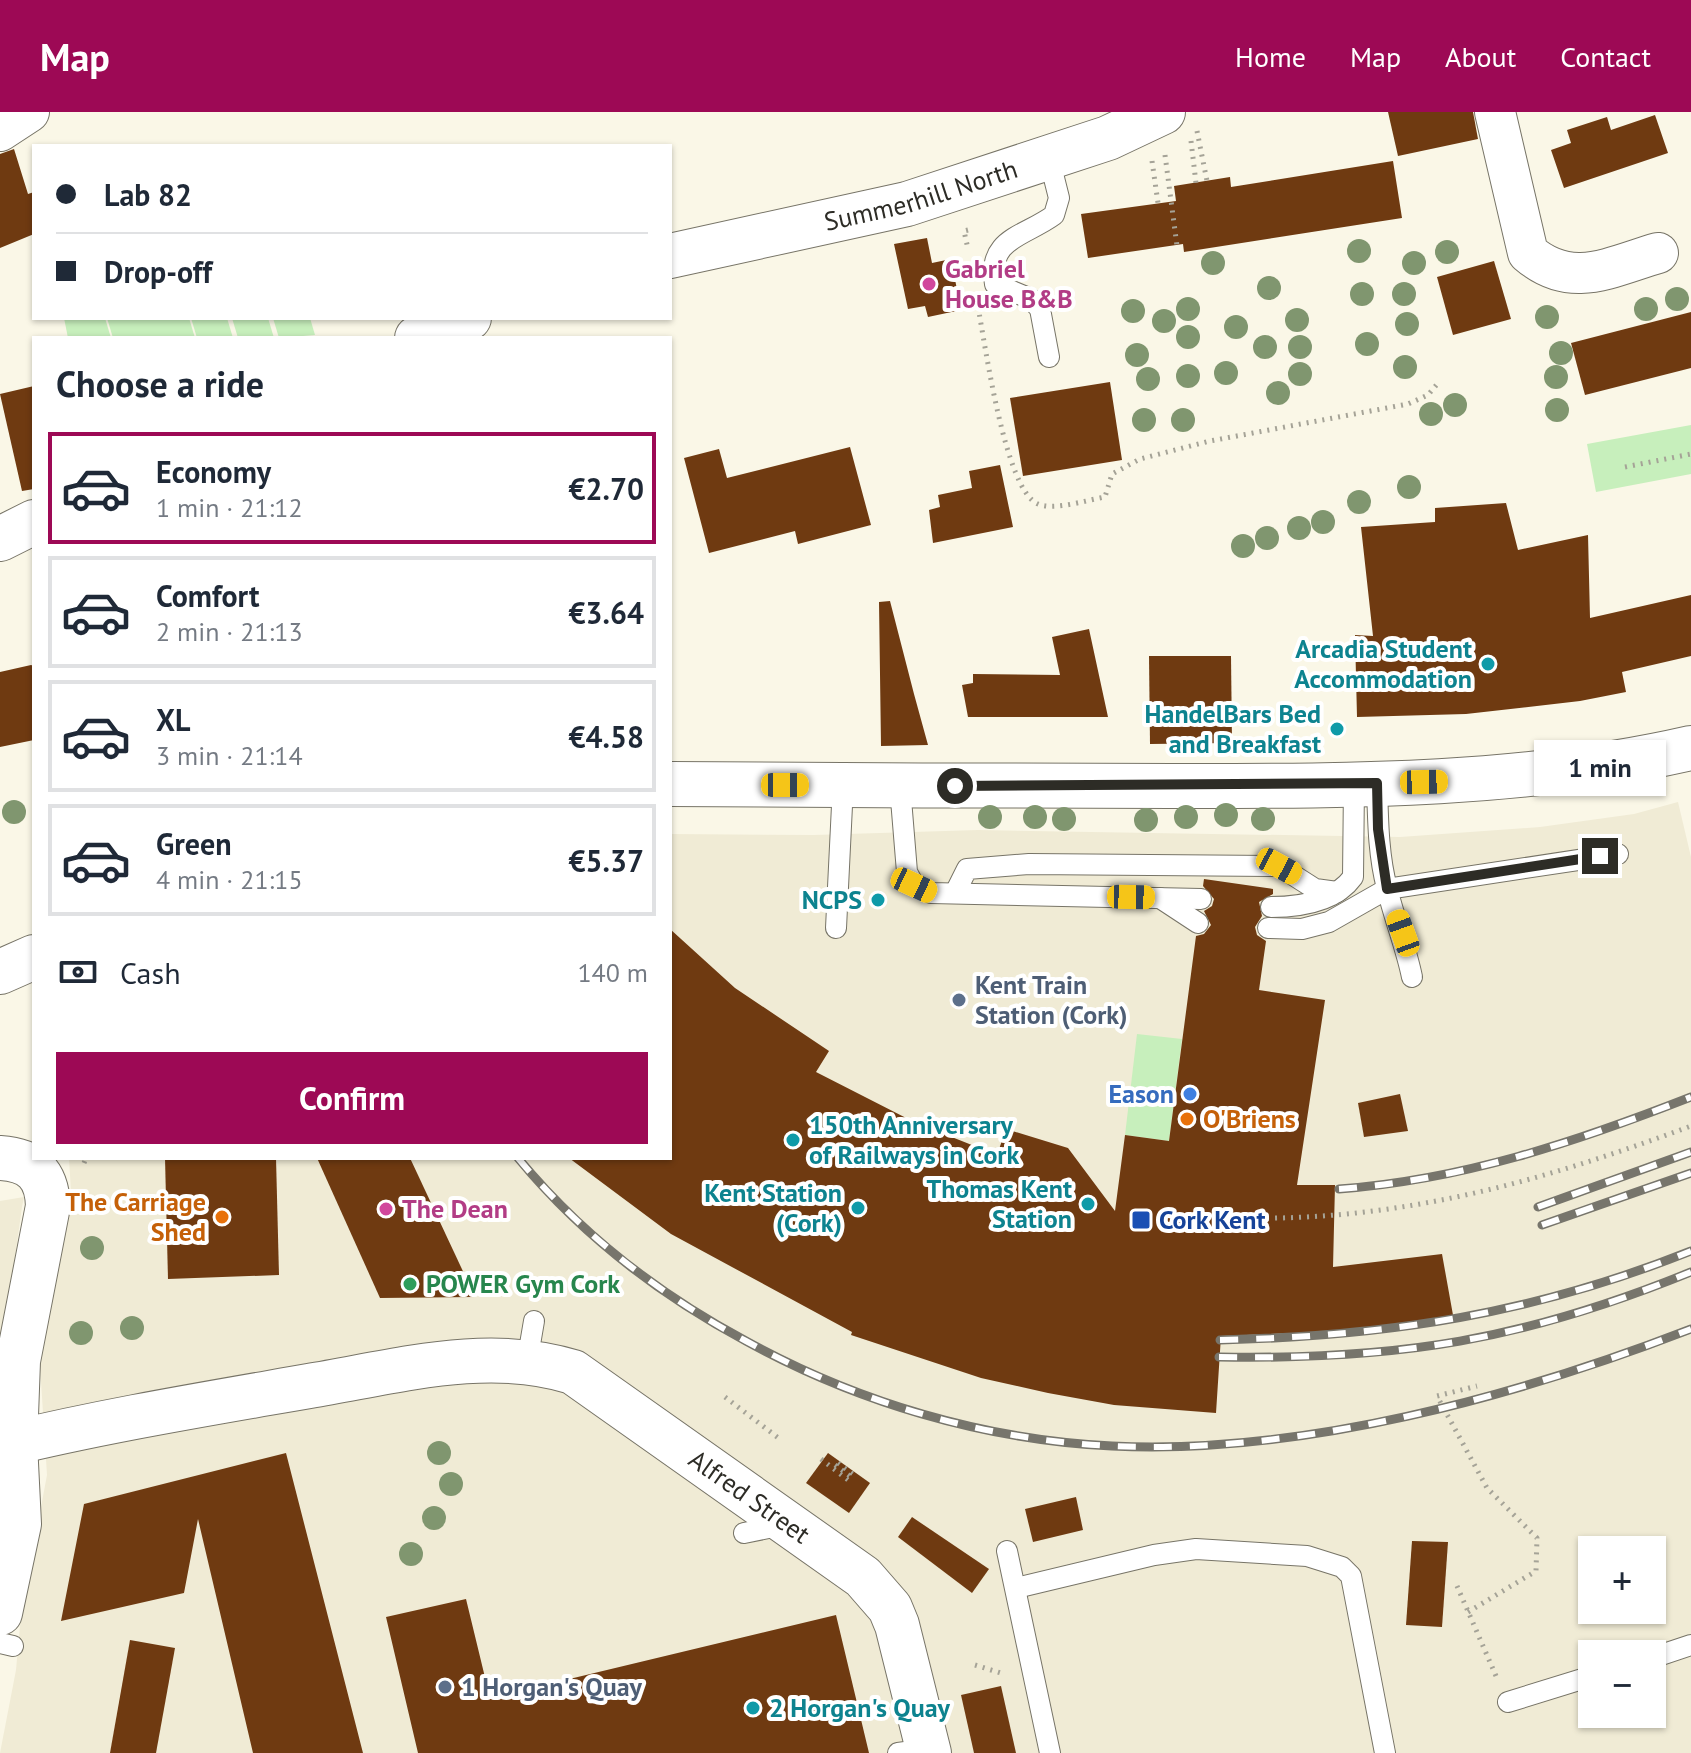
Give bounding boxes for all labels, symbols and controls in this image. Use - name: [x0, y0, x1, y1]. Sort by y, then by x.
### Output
- text: Map: [40, 32, 110, 81]
- text: Home: [1235, 38, 1306, 75]
- text: Map: [1350, 38, 1401, 75]
- text: About: [1445, 38, 1516, 75]
- text: Contact: [1560, 38, 1651, 75]
- street label: Summerhill North: [821, 152, 1021, 238]
- text: Lab 82: [104, 175, 192, 214]
- text: Drop-off: [104, 252, 212, 291]
- place label: Gabriel House B&B: [945, 252, 1073, 315]
- marker: Gabriel House B&B: [920, 275, 938, 293]
- text: Choose a ride: [56, 360, 264, 407]
- icon: car: [60, 452, 132, 524]
- text: Economy: [156, 452, 271, 491]
- text: €2.70: [569, 469, 644, 508]
- text: 1 min · 21:12: [156, 491, 303, 524]
- icon: car: [60, 576, 132, 648]
- text: Comfort: [156, 576, 259, 615]
- text: €3.64: [569, 593, 644, 632]
- text: 2 min · 21:13: [156, 615, 303, 648]
- place label: Arcadia Student Accommodation: [1294, 632, 1472, 695]
- marker: Arcadia Student Accommodation: [1479, 655, 1497, 673]
- place label: HandelBars Bed and Breakfast: [1145, 697, 1321, 760]
- icon: car: [60, 700, 132, 772]
- text: XL: [156, 700, 190, 739]
- text: €4.58: [569, 717, 644, 756]
- marker: HandelBars Bed and Breakfast: [1328, 720, 1346, 738]
- text: 3 min · 21:14: [156, 739, 303, 772]
- callout: 1 min: [1534, 740, 1666, 796]
- text: 1 min: [1568, 751, 1632, 784]
- route start: [937, 768, 973, 804]
- car: [1400, 770, 1448, 794]
- car: [761, 773, 809, 797]
- icon: car: [60, 824, 132, 896]
- text: Green: [156, 824, 231, 863]
- route end: [1582, 838, 1618, 874]
- text: €5.37: [569, 841, 644, 880]
- car: [1252, 844, 1306, 888]
- text: 4 min · 21:15: [156, 863, 303, 896]
- car: [887, 864, 941, 906]
- place label: NCPS: [802, 883, 862, 916]
- car: [1107, 885, 1155, 909]
- marker: NCPS: [869, 891, 887, 909]
- car: [1384, 906, 1422, 960]
- icon: cash: [56, 950, 100, 994]
- text: Cash: [120, 953, 181, 992]
- text: 140 m: [577, 956, 648, 989]
- place label: Kent Train Station (Cork): [975, 968, 1128, 1031]
- marker: Kent Train Station (Cork): [950, 991, 968, 1009]
- button: Confirm: [56, 1052, 648, 1144]
- place label: Eason: [1108, 1077, 1174, 1110]
- marker: Eason: [1181, 1085, 1199, 1103]
- place label: O'Briens: [1203, 1102, 1296, 1135]
- place label: 150th Anniversary of Railways in Cork: [809, 1108, 1019, 1171]
- marker: O'Briens: [1178, 1110, 1196, 1128]
- marker: 150th Anniversary of Railways in Cork: [784, 1131, 802, 1149]
- place label: Thomas Kent Station: [926, 1172, 1072, 1235]
- place label: Kent Station (Cork): [704, 1176, 842, 1239]
- place label: The Carriage Shed: [65, 1185, 206, 1248]
- place label: The Dean: [402, 1192, 508, 1225]
- marker: Thomas Kent Station: [1079, 1195, 1097, 1213]
- marker: Kent Station (Cork): [849, 1199, 867, 1217]
- marker: The Dean: [377, 1200, 395, 1218]
- place label: Cork Kent: [1159, 1203, 1266, 1236]
- marker: The Carriage Shed: [213, 1208, 231, 1226]
- marker: Cork Kent: [1130, 1209, 1152, 1231]
- place label: POWER Gym Cork: [426, 1267, 620, 1300]
- marker: POWER Gym Cork: [401, 1275, 419, 1293]
- street label: Alfred Street: [683, 1442, 817, 1550]
- map controls: [1578, 1536, 1666, 1728]
- button: +: [1578, 1536, 1666, 1624]
- button: −: [1578, 1640, 1666, 1728]
- place label: 1 Horgan's Quay: [461, 1670, 643, 1703]
- marker: 1 Horgan's Quay: [436, 1678, 454, 1696]
- place label: 2 Horgan's Quay: [769, 1691, 951, 1724]
- marker: 2 Horgan's Quay: [744, 1699, 762, 1717]

